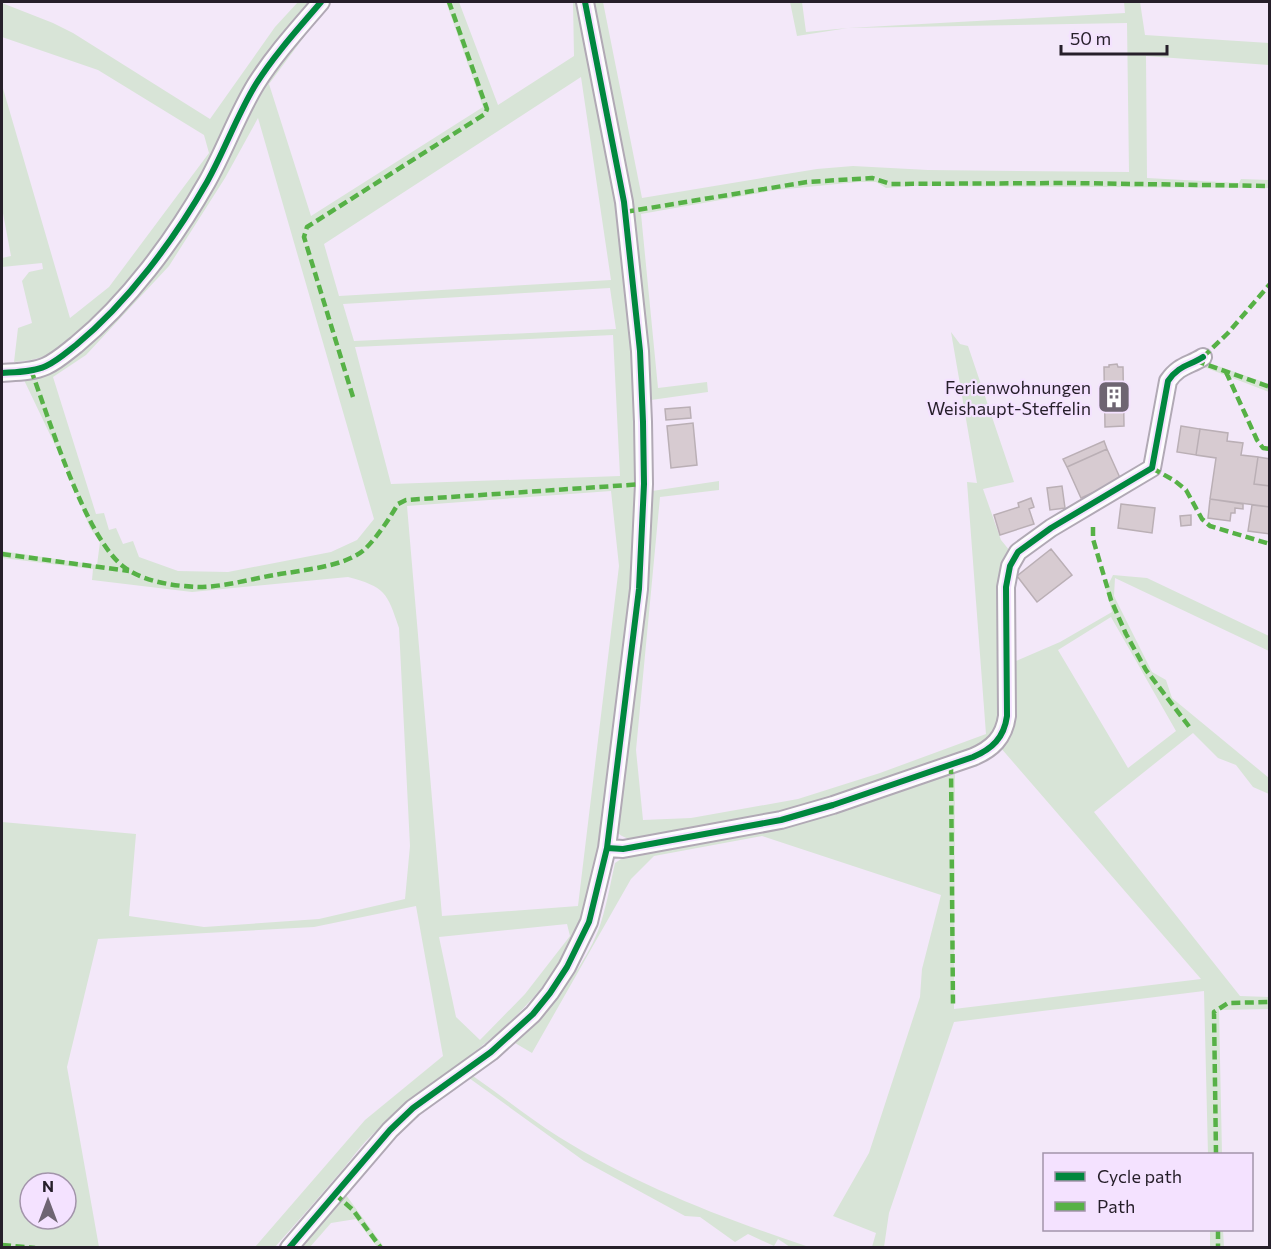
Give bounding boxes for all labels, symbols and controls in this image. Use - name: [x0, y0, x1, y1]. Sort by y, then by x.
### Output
- scale bar: [1061, 18, 1168, 56]
- text: 50 m: [1070, 27, 1111, 49]
- place label: Ferienwohnungen Weishaupt-Steffelin: [927, 376, 1091, 419]
- building icon: Ferienwohnungen Weishaupt-Steffelin: [1096, 379, 1132, 415]
- legend: [1043, 1153, 1253, 1231]
- text: Cycle path: [1097, 1165, 1182, 1187]
- north arrow: [18, 1171, 78, 1231]
- text: N: [42, 1176, 54, 1195]
- text: Path: [1097, 1195, 1135, 1217]

